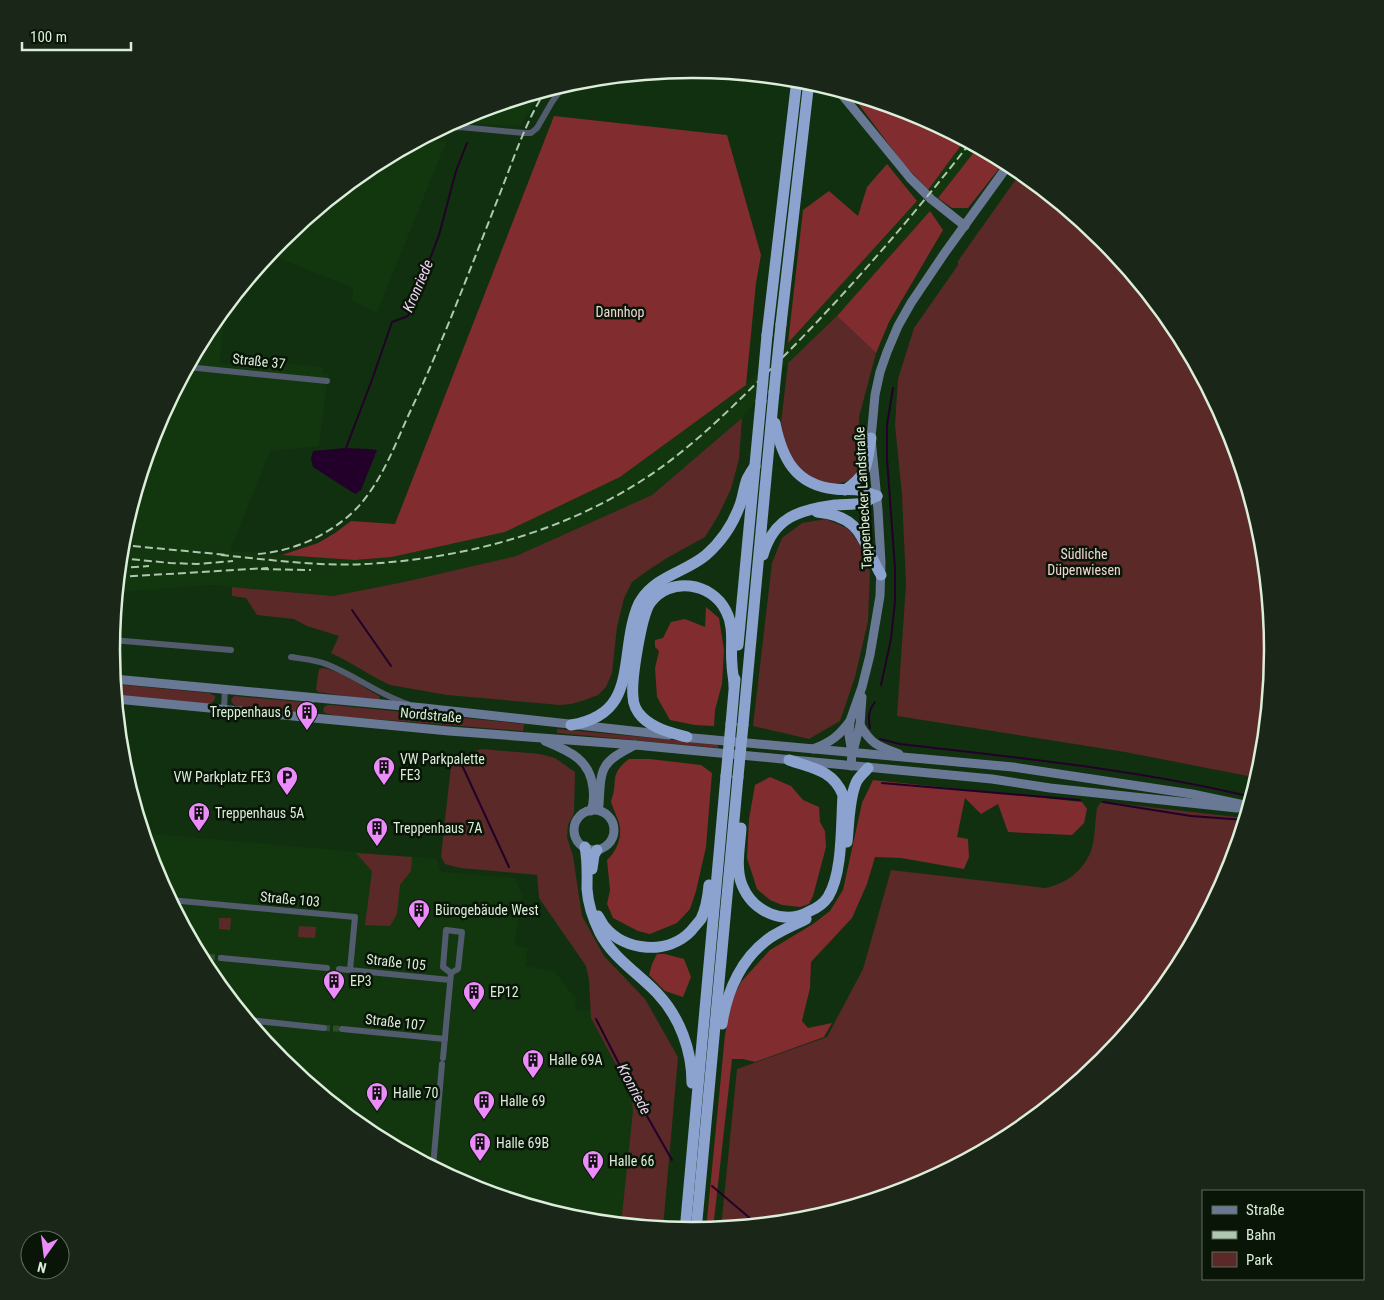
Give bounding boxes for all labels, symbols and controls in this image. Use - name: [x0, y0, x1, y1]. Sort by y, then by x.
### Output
- scale bar: [22, 20, 131, 52]
- text: 100 m: [30, 28, 67, 46]
- water label: Kronriede: [399, 257, 437, 315]
- park label: Dannhop: [596, 304, 645, 320]
- street label: Straße 37: [232, 350, 286, 372]
- street label: Tappenbecker Landstraße: [851, 426, 875, 570]
- park label: Südliche Düpenwiesen: [1047, 546, 1121, 578]
- building icon: Treppenhaus 6: [295, 700, 319, 731]
- place label: Treppenhaus 6: [210, 704, 291, 720]
- street label: Nordstraße: [399, 704, 463, 726]
- place label: VW Parkpalette FE3: [400, 751, 485, 783]
- building icon: VW Parkpalette FE3: [372, 755, 396, 786]
- parking icon: VW Parkplatz FE3: [275, 765, 299, 796]
- place label: VW Parkplatz FE3: [173, 769, 271, 785]
- building icon: Treppenhaus 5A: [187, 801, 211, 832]
- place label: Treppenhaus 5A: [215, 805, 304, 821]
- building icon: Treppenhaus 7A: [365, 816, 389, 847]
- place label: Treppenhaus 7A: [393, 820, 482, 836]
- street label: Straße 103: [259, 888, 321, 910]
- building icon: Bürogebäude West: [407, 898, 431, 929]
- place label: Bürogebäude West: [435, 902, 539, 918]
- street label: Straße 105: [365, 951, 427, 973]
- building icon: EP3: [322, 969, 346, 1000]
- place label: EP3: [350, 973, 372, 989]
- building icon: EP12: [462, 980, 486, 1011]
- place label: EP12: [490, 984, 519, 1000]
- street label: Straße 107: [364, 1011, 426, 1033]
- building icon: Halle 69A: [521, 1048, 545, 1079]
- place label: Halle 69A: [549, 1052, 602, 1068]
- water label: Kronriede: [613, 1060, 655, 1118]
- building icon: Halle 70: [365, 1081, 389, 1112]
- place label: Halle 70: [393, 1085, 439, 1101]
- building icon: Halle 69: [472, 1089, 496, 1120]
- place label: Halle 69: [500, 1093, 545, 1109]
- building icon: Halle 69B: [468, 1131, 492, 1162]
- place label: Halle 69B: [496, 1135, 549, 1151]
- building icon: Halle 66: [581, 1149, 605, 1180]
- place label: Halle 66: [609, 1153, 655, 1169]
- legend: [1202, 1190, 1364, 1280]
- text: Straße: [1246, 1201, 1285, 1219]
- text: Bahn: [1246, 1226, 1276, 1244]
- north arrow: [20, 1230, 70, 1280]
- text: Park: [1246, 1251, 1273, 1269]
- text: N: [36, 1259, 48, 1276]

